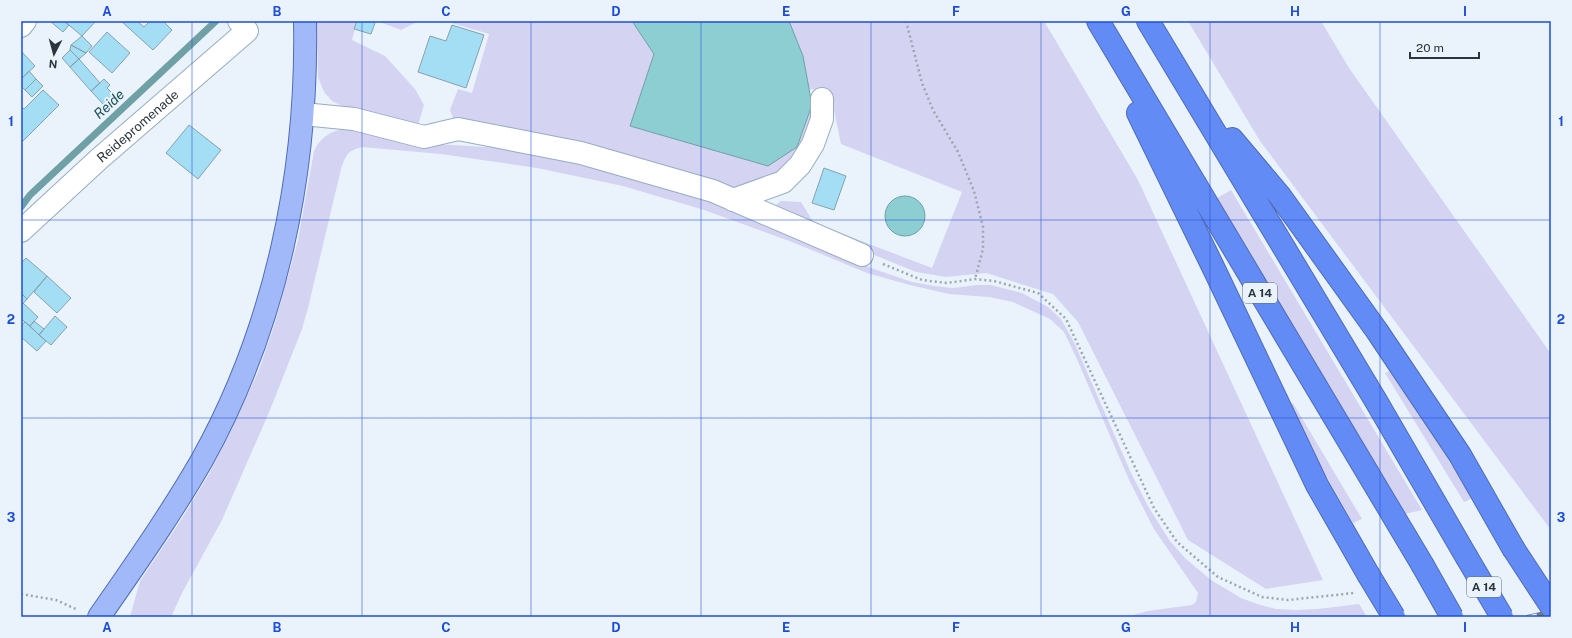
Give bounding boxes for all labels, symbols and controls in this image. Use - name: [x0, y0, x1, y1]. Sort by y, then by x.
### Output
- text: A: [102, 4, 112, 19]
- text: B: [273, 4, 282, 19]
- text: C: [441, 4, 451, 19]
- text: D: [611, 4, 621, 19]
- text: E: [782, 4, 790, 19]
- text: F: [952, 4, 960, 19]
- text: G: [1121, 4, 1131, 19]
- text: H: [1290, 4, 1300, 19]
- text: I: [1463, 4, 1467, 19]
- north arrow: [34, 34, 74, 74]
- scale bar: [1410, 34, 1479, 60]
- text: 20 m: [1416, 41, 1444, 55]
- text: N: [48, 58, 58, 70]
- water label: Reide: [91, 86, 128, 122]
- street label: Reidepromenade: [94, 87, 182, 165]
- text: 1: [8, 114, 14, 129]
- text: 1: [1558, 114, 1564, 129]
- road number: A 14: [1243, 283, 1277, 303]
- text: 2: [7, 312, 15, 327]
- text: 2: [1557, 312, 1565, 327]
- text: 3: [7, 510, 16, 525]
- text: 3: [1557, 510, 1566, 525]
- road number: A 14: [1467, 577, 1501, 597]
- text: A: [102, 620, 112, 635]
- text: B: [273, 620, 282, 635]
- text: C: [441, 620, 451, 635]
- text: D: [611, 620, 621, 635]
- text: E: [782, 620, 790, 635]
- text: F: [952, 620, 960, 635]
- text: G: [1121, 620, 1131, 635]
- text: H: [1290, 620, 1300, 635]
- text: I: [1463, 620, 1467, 635]

